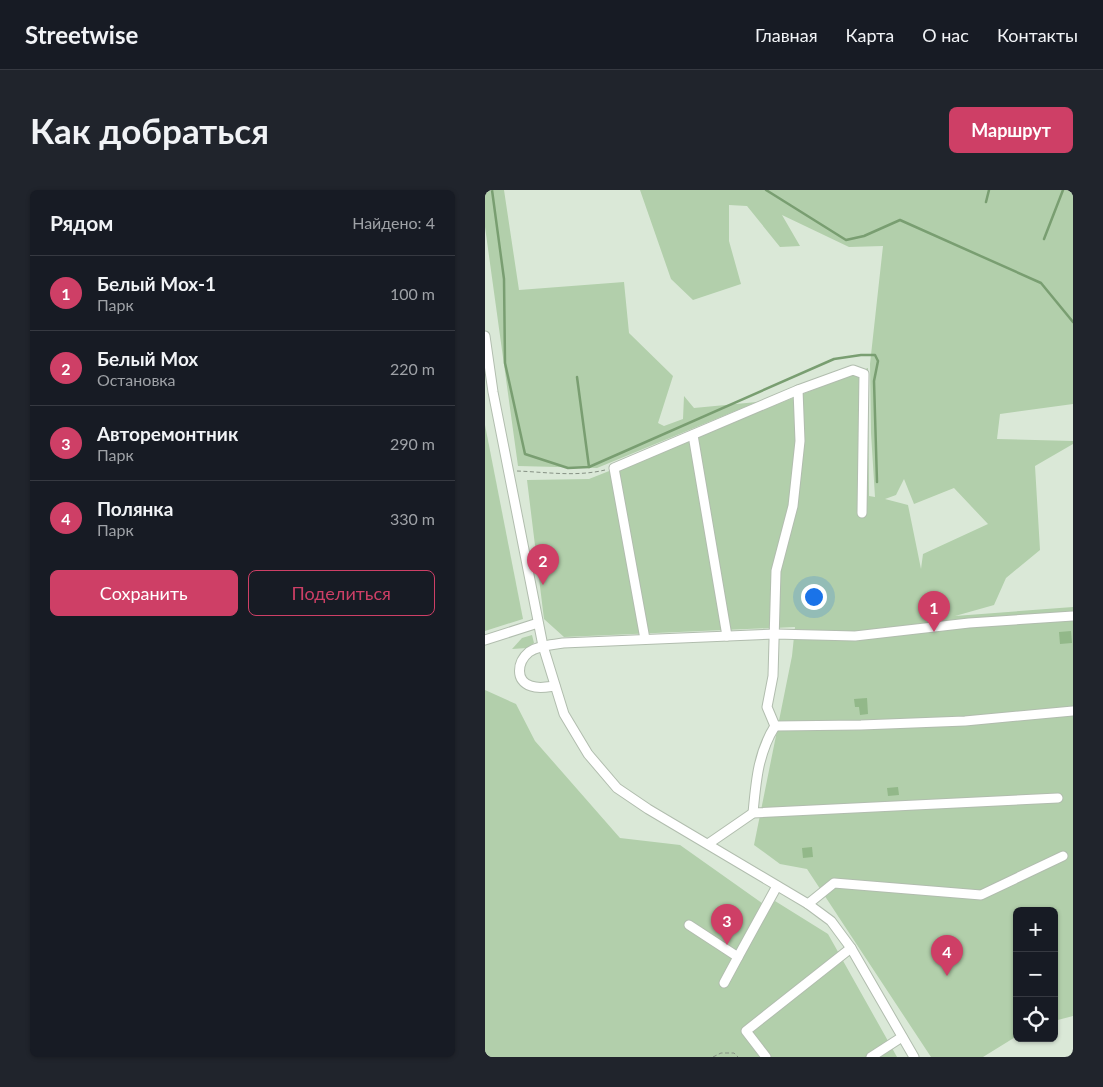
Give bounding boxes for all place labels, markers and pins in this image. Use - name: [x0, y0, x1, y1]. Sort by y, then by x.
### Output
- pin: 2: [527, 544, 559, 585]
- pin: 1: [918, 591, 950, 632]
- pin: 3: [711, 904, 743, 945]
- pin: 4: [931, 935, 963, 976]

